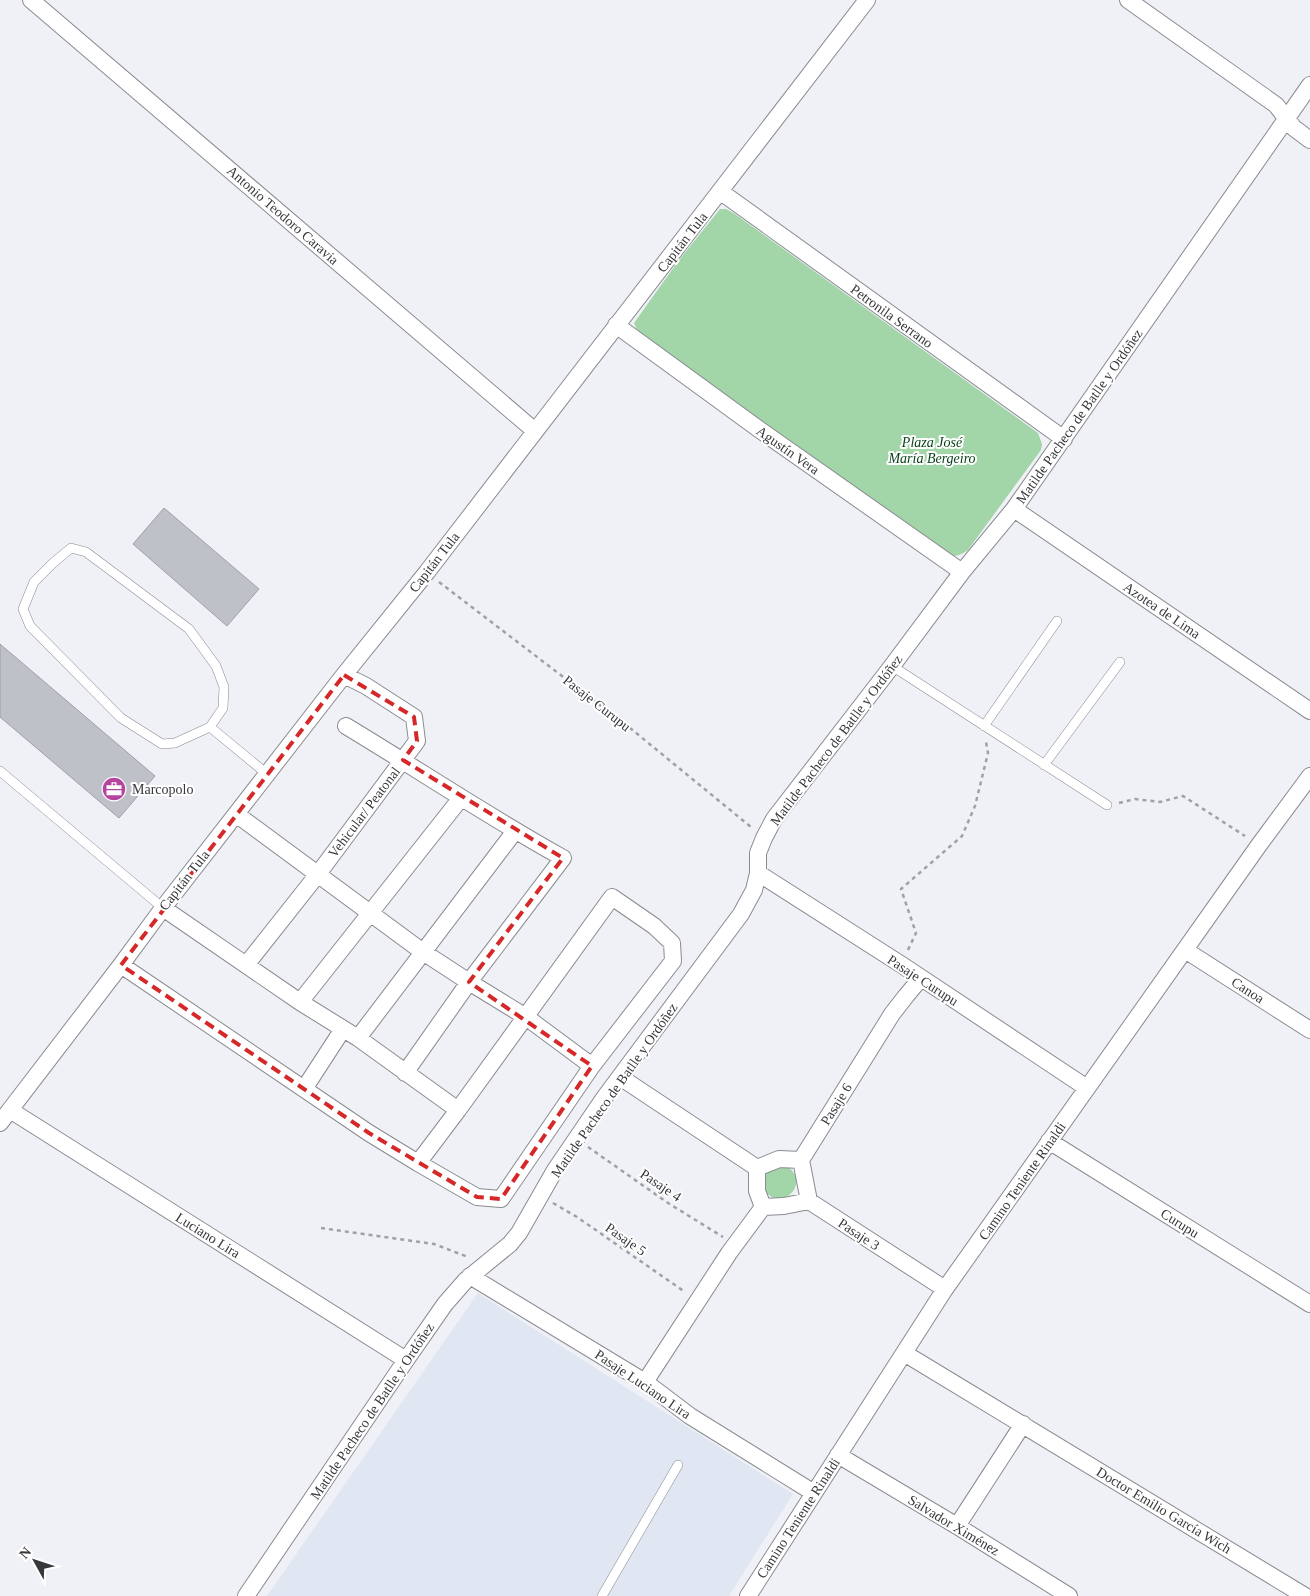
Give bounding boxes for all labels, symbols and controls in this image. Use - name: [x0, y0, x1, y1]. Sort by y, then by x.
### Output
- street label: Antonio Teodoro Caravia: [224, 163, 342, 268]
- street label: Capitán Tula: [654, 209, 711, 275]
- street label: Petronila Serrano: [848, 282, 936, 351]
- street label: Matilde Pacheco de Batlle y Ordóñez: [1013, 326, 1146, 506]
- street label: Agustín Vera: [753, 423, 823, 478]
- park label: Plaza José María Bergeiro: [887, 435, 976, 466]
- street label: Capitán Tula: [406, 529, 463, 595]
- street label: Azotea de Lima: [1120, 579, 1204, 642]
- street label: Matilde Pacheco de Batlle y Ordóñez: [767, 652, 905, 828]
- street label: Pasaje Curupu: [560, 672, 633, 734]
- street label: Vehicular/ Peatonal: [326, 764, 403, 860]
- office icon: Marcopolo: [101, 776, 127, 802]
- place label: Marcopolo: [132, 782, 193, 797]
- street label: Capitán Tula: [156, 847, 213, 913]
- street label: Pasaje Curupu: [885, 952, 961, 1009]
- street label: Canoa: [1229, 974, 1267, 1007]
- street label: Matilde Pacheco de Batlle y Ordóñez: [548, 1000, 681, 1180]
- street label: Pasaje 6: [818, 1081, 855, 1128]
- street label: Camino Teniente Rinaldi: [976, 1119, 1069, 1243]
- street label: Pasaje 4: [637, 1166, 684, 1205]
- street label: Curupu: [1158, 1206, 1202, 1241]
- street label: Luciano Lira: [173, 1210, 243, 1261]
- street label: Pasaje 3: [835, 1216, 882, 1253]
- street label: Pasaje 5: [602, 1220, 649, 1259]
- street label: Matilde Pacheco de Batlle y Ordóñez: [308, 1320, 437, 1502]
- street label: Pasaje Luciano Lira: [592, 1347, 694, 1422]
- street label: Camino Teniente Rinaldi: [754, 1455, 843, 1581]
- street label: Doctor Emilio García Wich: [1094, 1464, 1234, 1557]
- street label: Salvador Ximénez: [905, 1492, 1002, 1559]
- north arrow: [10, 1536, 60, 1586]
- text: N: [16, 1544, 34, 1562]

